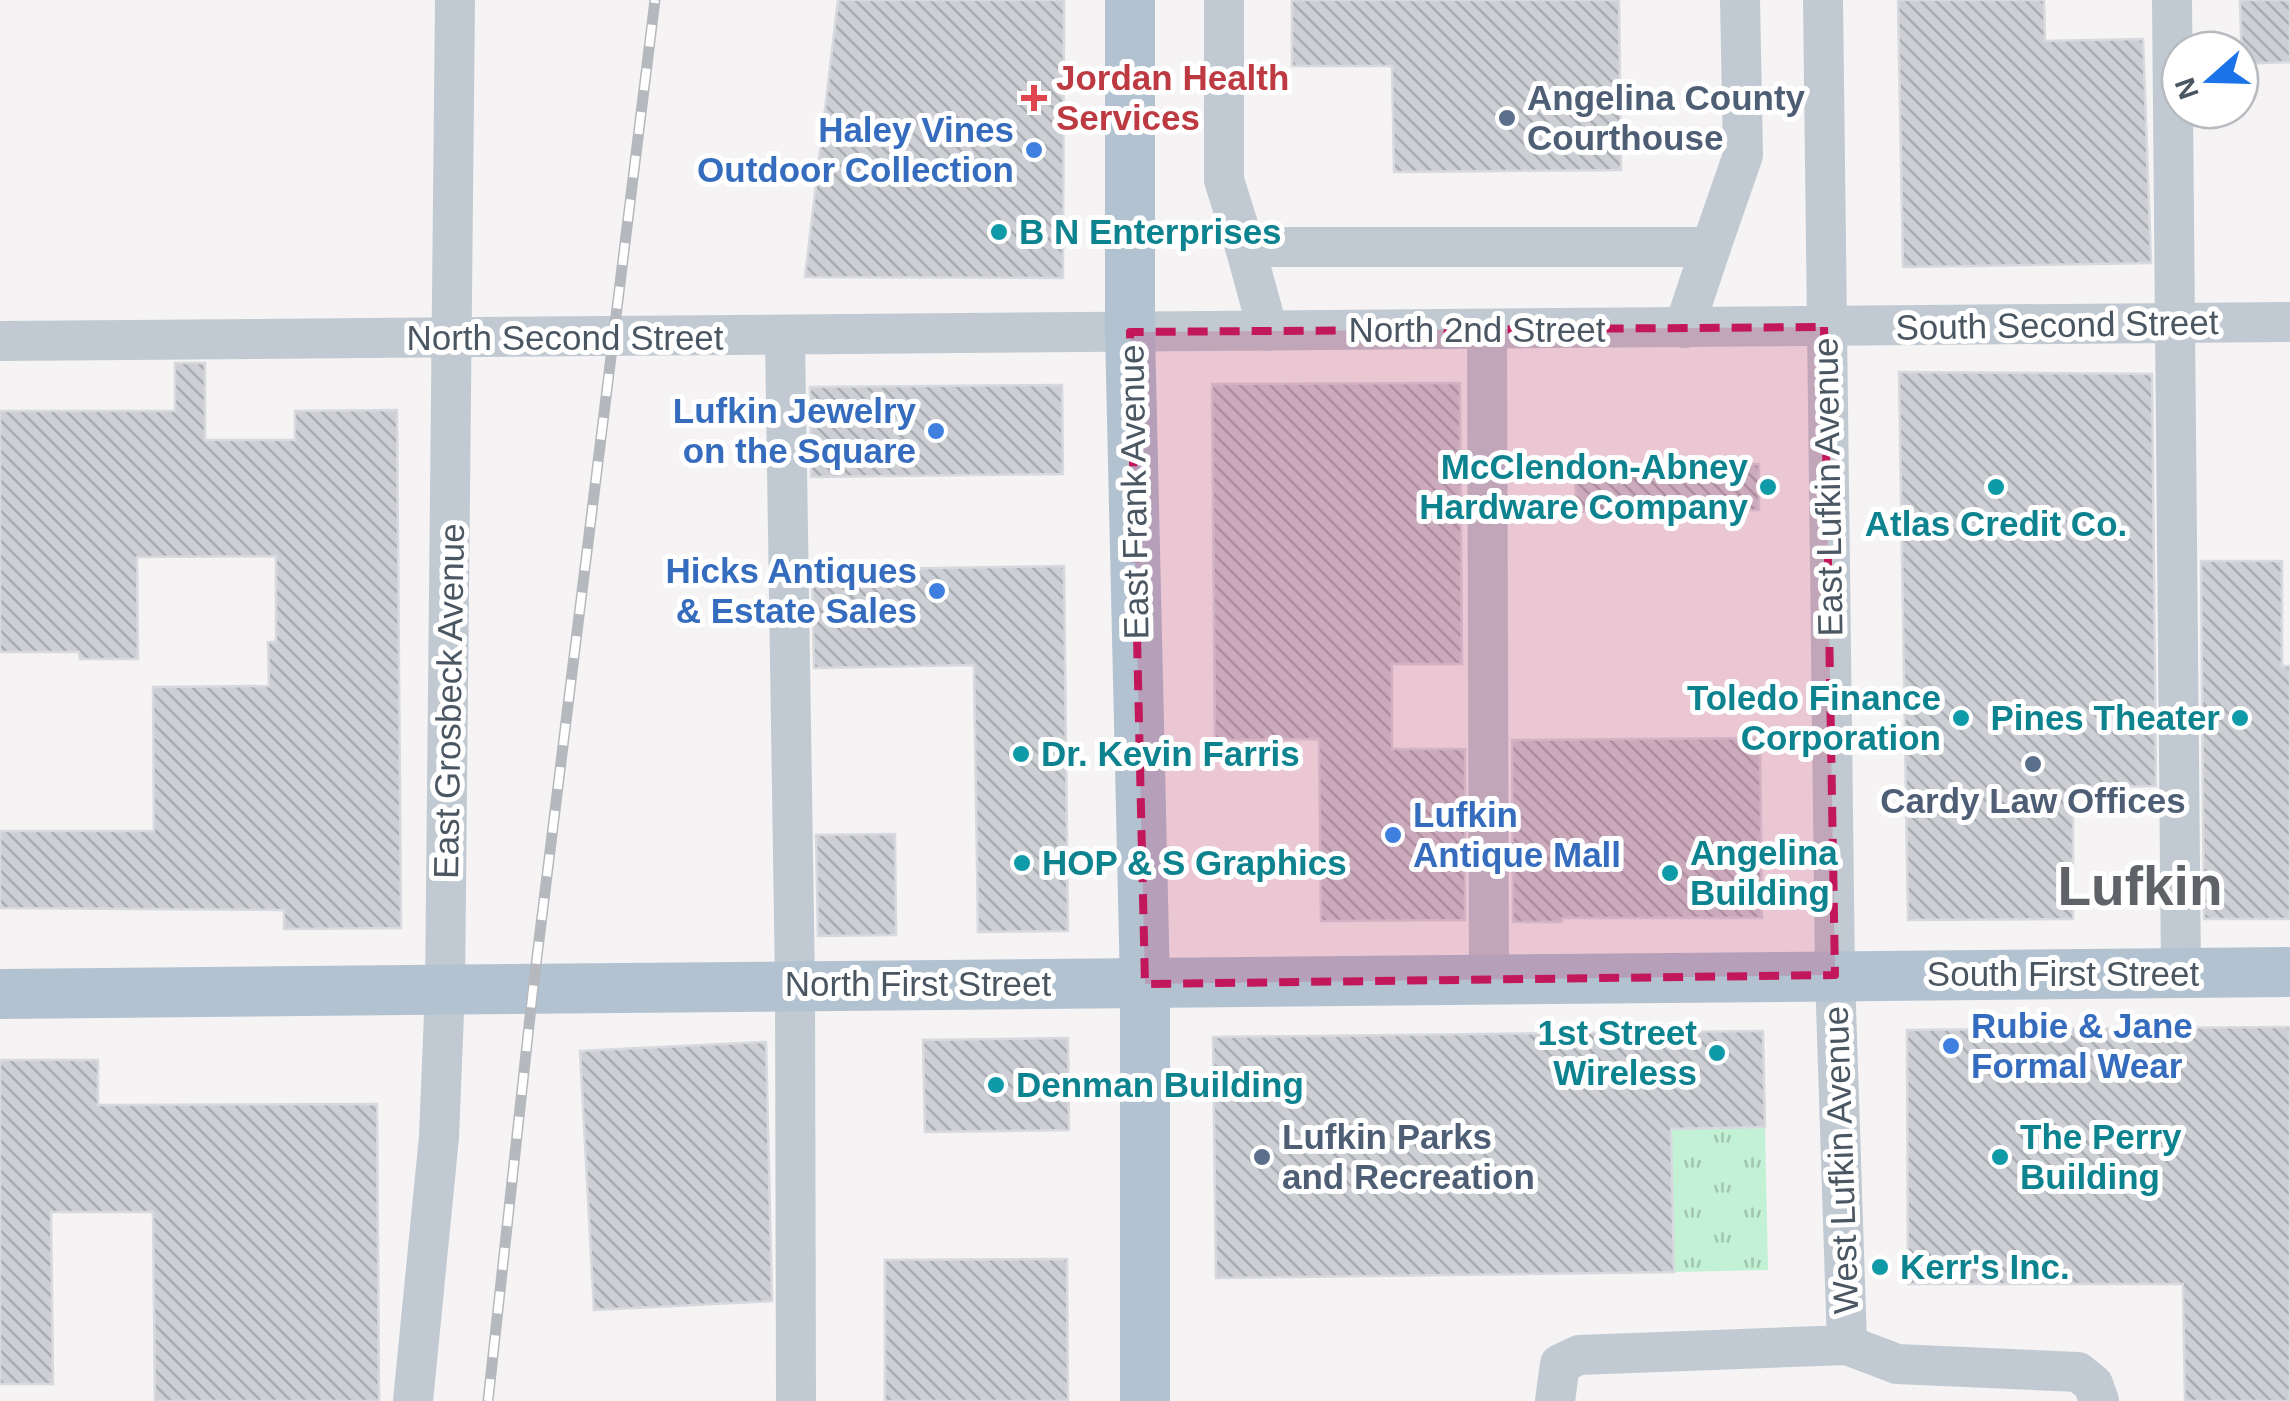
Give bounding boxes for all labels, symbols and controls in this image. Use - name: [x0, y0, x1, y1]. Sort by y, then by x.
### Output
- north arrow: [2160, 30, 2260, 130]
- place label: Jordan Health Services: [1056, 58, 1289, 137]
- text: N: [2169, 74, 2205, 103]
- place label: Angelina County Courthouse: [1527, 78, 1806, 157]
- marker: Jordan Health Services: [1021, 85, 1047, 111]
- marker: Angelina County Courthouse: [1496, 107, 1518, 129]
- place label: Haley Vines Outdoor Collection: [697, 110, 1014, 189]
- marker: Haley Vines Outdoor Collection: [1023, 139, 1045, 161]
- place label: B N Enterprises: [1019, 212, 1282, 251]
- marker: B N Enterprises: [988, 221, 1010, 243]
- street label: South Second Street: [1895, 302, 2219, 347]
- street label: North 2nd Street: [1349, 310, 1606, 349]
- street label: North Second Street: [406, 318, 724, 357]
- street label: East Lufkin Avenue: [1805, 337, 1850, 637]
- street label: East Frank Avenue: [1111, 344, 1156, 640]
- place label: Lufkin Jewelry on the Square: [673, 391, 917, 470]
- marker: Lufkin Jewelry on the Square: [925, 420, 947, 442]
- place label: McClendon-Abney Hardware Company: [1419, 447, 1749, 526]
- marker: McClendon-Abney Hardware Company: [1757, 476, 1779, 498]
- marker: Atlas Credit Co.: [1985, 476, 2007, 498]
- place label: Atlas Credit Co.: [1865, 504, 2127, 543]
- street label: East Grosbeck Avenue: [426, 523, 471, 879]
- place label: Hicks Antiques & Estate Sales: [665, 551, 917, 630]
- marker: Hicks Antiques & Estate Sales: [926, 580, 948, 602]
- place label: Toledo Finance Corporation: [1687, 678, 1941, 757]
- place label: Pines Theater: [1990, 698, 2220, 737]
- marker: Toledo Finance Corporation: [1950, 707, 1972, 729]
- marker: Pines Theater: [2229, 707, 2251, 729]
- place label: Dr. Kevin Farris: [1041, 734, 1300, 773]
- marker: Dr. Kevin Farris: [1010, 743, 1032, 765]
- marker: Cardy Law Offices: [2022, 753, 2044, 775]
- place label: Cardy Law Offices: [1880, 781, 2186, 820]
- place label: Lufkin Antique Mall: [1413, 795, 1621, 874]
- marker: Lufkin Antique Mall: [1382, 824, 1404, 846]
- place label: Angelina Building: [1690, 833, 1838, 912]
- place label: HOP & S Graphics: [1042, 843, 1347, 882]
- marker: HOP & S Graphics: [1011, 852, 1033, 874]
- district label: Lufkin: [2058, 855, 2222, 917]
- marker: Angelina Building: [1659, 862, 1681, 884]
- street label: South First Street: [1927, 954, 2199, 993]
- street label: North First Street: [785, 964, 1051, 1003]
- street label: West Lufkin Avenue: [1816, 1005, 1865, 1315]
- place label: Rubie & Jane Formal Wear: [1971, 1006, 2193, 1085]
- place label: 1st Street Wireless: [1537, 1013, 1697, 1092]
- marker: Rubie & Jane Formal Wear: [1940, 1035, 1962, 1057]
- marker: 1st Street Wireless: [1706, 1042, 1728, 1064]
- place label: Denman Building: [1016, 1065, 1304, 1104]
- marker: Denman Building: [985, 1074, 1007, 1096]
- place label: Lufkin Parks and Recreation: [1282, 1117, 1535, 1196]
- place label: The Perry Building: [2020, 1117, 2182, 1196]
- marker: Lufkin Parks and Recreation: [1251, 1146, 1273, 1168]
- marker: The Perry Building: [1989, 1146, 2011, 1168]
- place label: Kerr's Inc.: [1900, 1247, 2070, 1286]
- marker: Kerr's Inc.: [1869, 1256, 1891, 1278]

